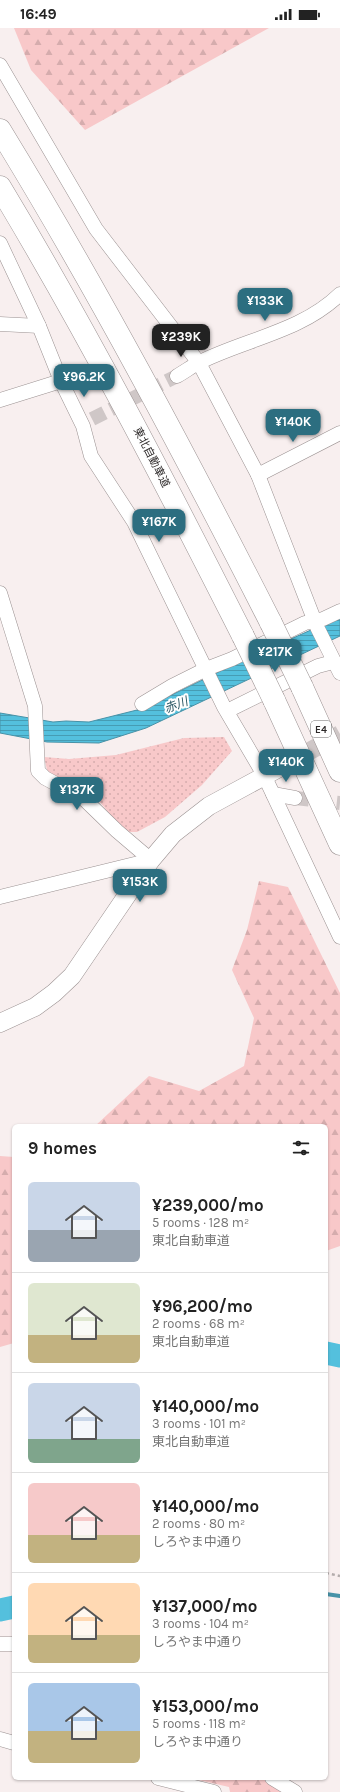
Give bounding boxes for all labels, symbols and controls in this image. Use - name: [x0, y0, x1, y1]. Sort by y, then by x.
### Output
- text: 16:49: [20, 5, 57, 23]
- pin: ¥133K: [237, 288, 293, 322]
- text: ¥133K: [247, 293, 283, 308]
- pin: ¥239K: [153, 324, 209, 358]
- text: ¥239K: [161, 329, 201, 344]
- pin: ¥96.2K: [51, 364, 117, 398]
- text: ¥96.2K: [63, 369, 105, 384]
- pin: ¥140K: [265, 409, 321, 443]
- text: ¥140K: [275, 414, 311, 429]
- street label: 東北自動車道: [131, 425, 172, 490]
- pin: ¥167K: [131, 509, 187, 543]
- text: ¥167K: [141, 514, 177, 529]
- pin: ¥217K: [247, 639, 303, 673]
- text: ¥217K: [257, 644, 293, 659]
- water label: 赤川: [162, 693, 192, 716]
- road number: E4: [311, 721, 331, 737]
- pin: ¥140K: [258, 749, 314, 783]
- text: ¥140K: [268, 754, 304, 769]
- pin: ¥137K: [49, 777, 105, 811]
- text: ¥137K: [59, 782, 95, 797]
- pin: ¥153K: [112, 869, 168, 903]
- text: ¥153K: [122, 874, 158, 889]
- icon: filters: [290, 1137, 312, 1159]
- text: 9 homes: [28, 1138, 97, 1158]
- text: ¥239,000/mo: [152, 1195, 264, 1215]
- icon: home: [60, 1198, 108, 1246]
- text: 5 rooms · 128 m²: [152, 1215, 249, 1230]
- text: 東北自動車道: [152, 1233, 230, 1248]
- text: ¥96,200/mo: [152, 1296, 253, 1316]
- icon: home: [60, 1299, 108, 1347]
- text: 2 rooms · 68 m²: [152, 1316, 245, 1331]
- text: 東北自動車道: [152, 1334, 230, 1349]
- text: ¥140,000/mo: [152, 1396, 259, 1416]
- icon: home: [60, 1399, 108, 1447]
- text: 3 rooms · 101 m²: [152, 1416, 246, 1431]
- text: 東北自動車道: [152, 1434, 230, 1449]
- text: ¥140,000/mo: [152, 1496, 259, 1516]
- icon: home: [60, 1499, 108, 1547]
- text: 2 rooms · 80 m²: [152, 1516, 245, 1531]
- text: しろやま中通り: [152, 1534, 243, 1549]
- text: ¥137,000/mo: [152, 1596, 257, 1616]
- icon: home: [60, 1599, 108, 1647]
- text: 3 rooms · 104 m²: [152, 1616, 249, 1631]
- text: しろやま中通り: [152, 1634, 243, 1649]
- text: ¥153,000/mo: [152, 1696, 259, 1716]
- icon: home: [60, 1699, 108, 1747]
- text: 5 rooms · 118 m²: [152, 1716, 246, 1731]
- text: しろやま中通り: [152, 1734, 243, 1749]

